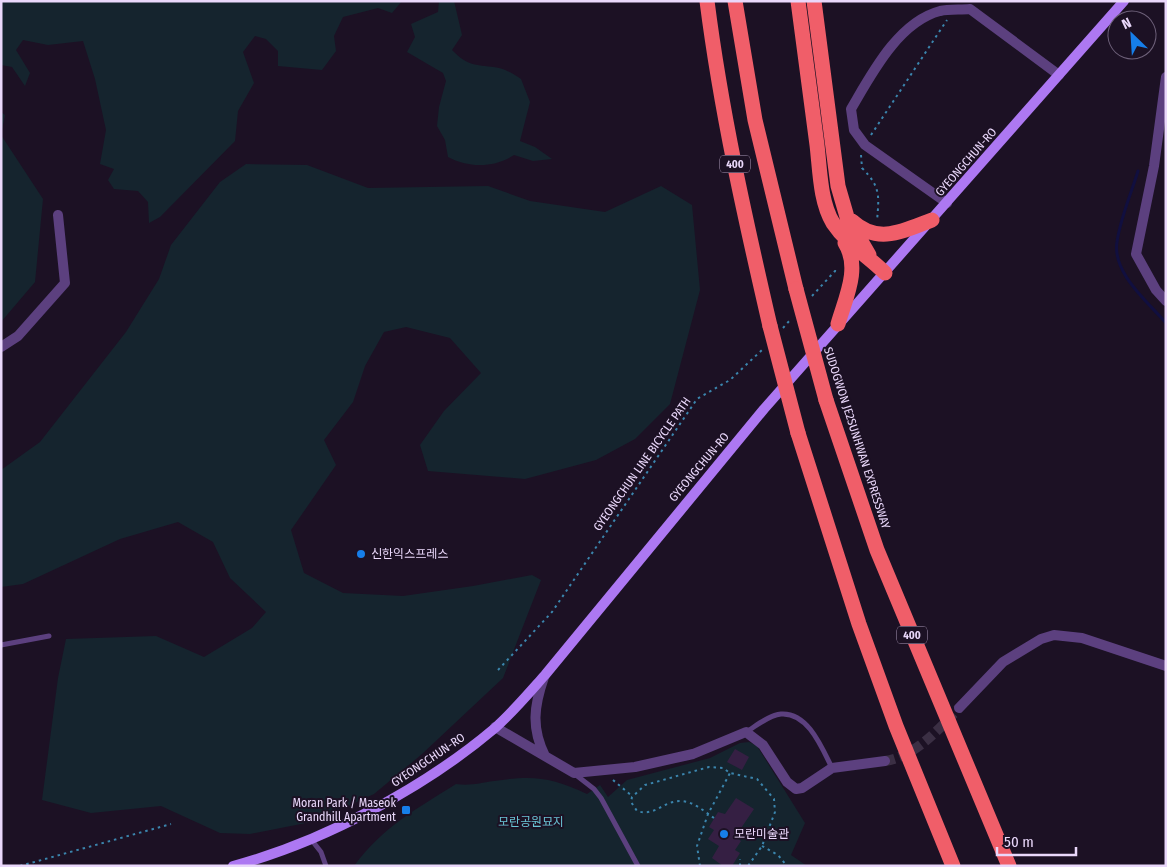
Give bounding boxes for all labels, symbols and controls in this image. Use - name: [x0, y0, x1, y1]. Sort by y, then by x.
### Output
- north arrow: [1107, 10, 1157, 60]
- text: N: [1119, 14, 1134, 33]
- street label: GYEONGCHUN-RO: [933, 125, 999, 199]
- road number: 400: [720, 156, 750, 172]
- street label: SUDOGWON JE2SUNHWAN EXPRESSWAY: [821, 345, 893, 531]
- street label: GYEONGCHUN LINE BICYCLE PATH: [590, 395, 694, 533]
- street label: GYEONGCHUN-RO: [666, 430, 732, 504]
- place label: 신한익스프레스: [371, 547, 448, 561]
- marker: 신한익스프레스: [355, 548, 367, 560]
- road number: 400: [897, 626, 927, 644]
- street label: GYEONGCHUN-RO: [388, 730, 468, 790]
- place label: Moran Park / Maseok Grandhill Apartment: [292, 796, 396, 824]
- marker: Moran Park / Maseok Grandhill Apartment: [400, 804, 412, 816]
- park label: 모란공원묘지: [498, 815, 564, 829]
- scale bar: [997, 824, 1076, 856]
- place label: 모란미술관: [734, 827, 789, 841]
- marker: 모란미술관: [718, 828, 730, 840]
- text: 50 m: [1004, 833, 1034, 851]

